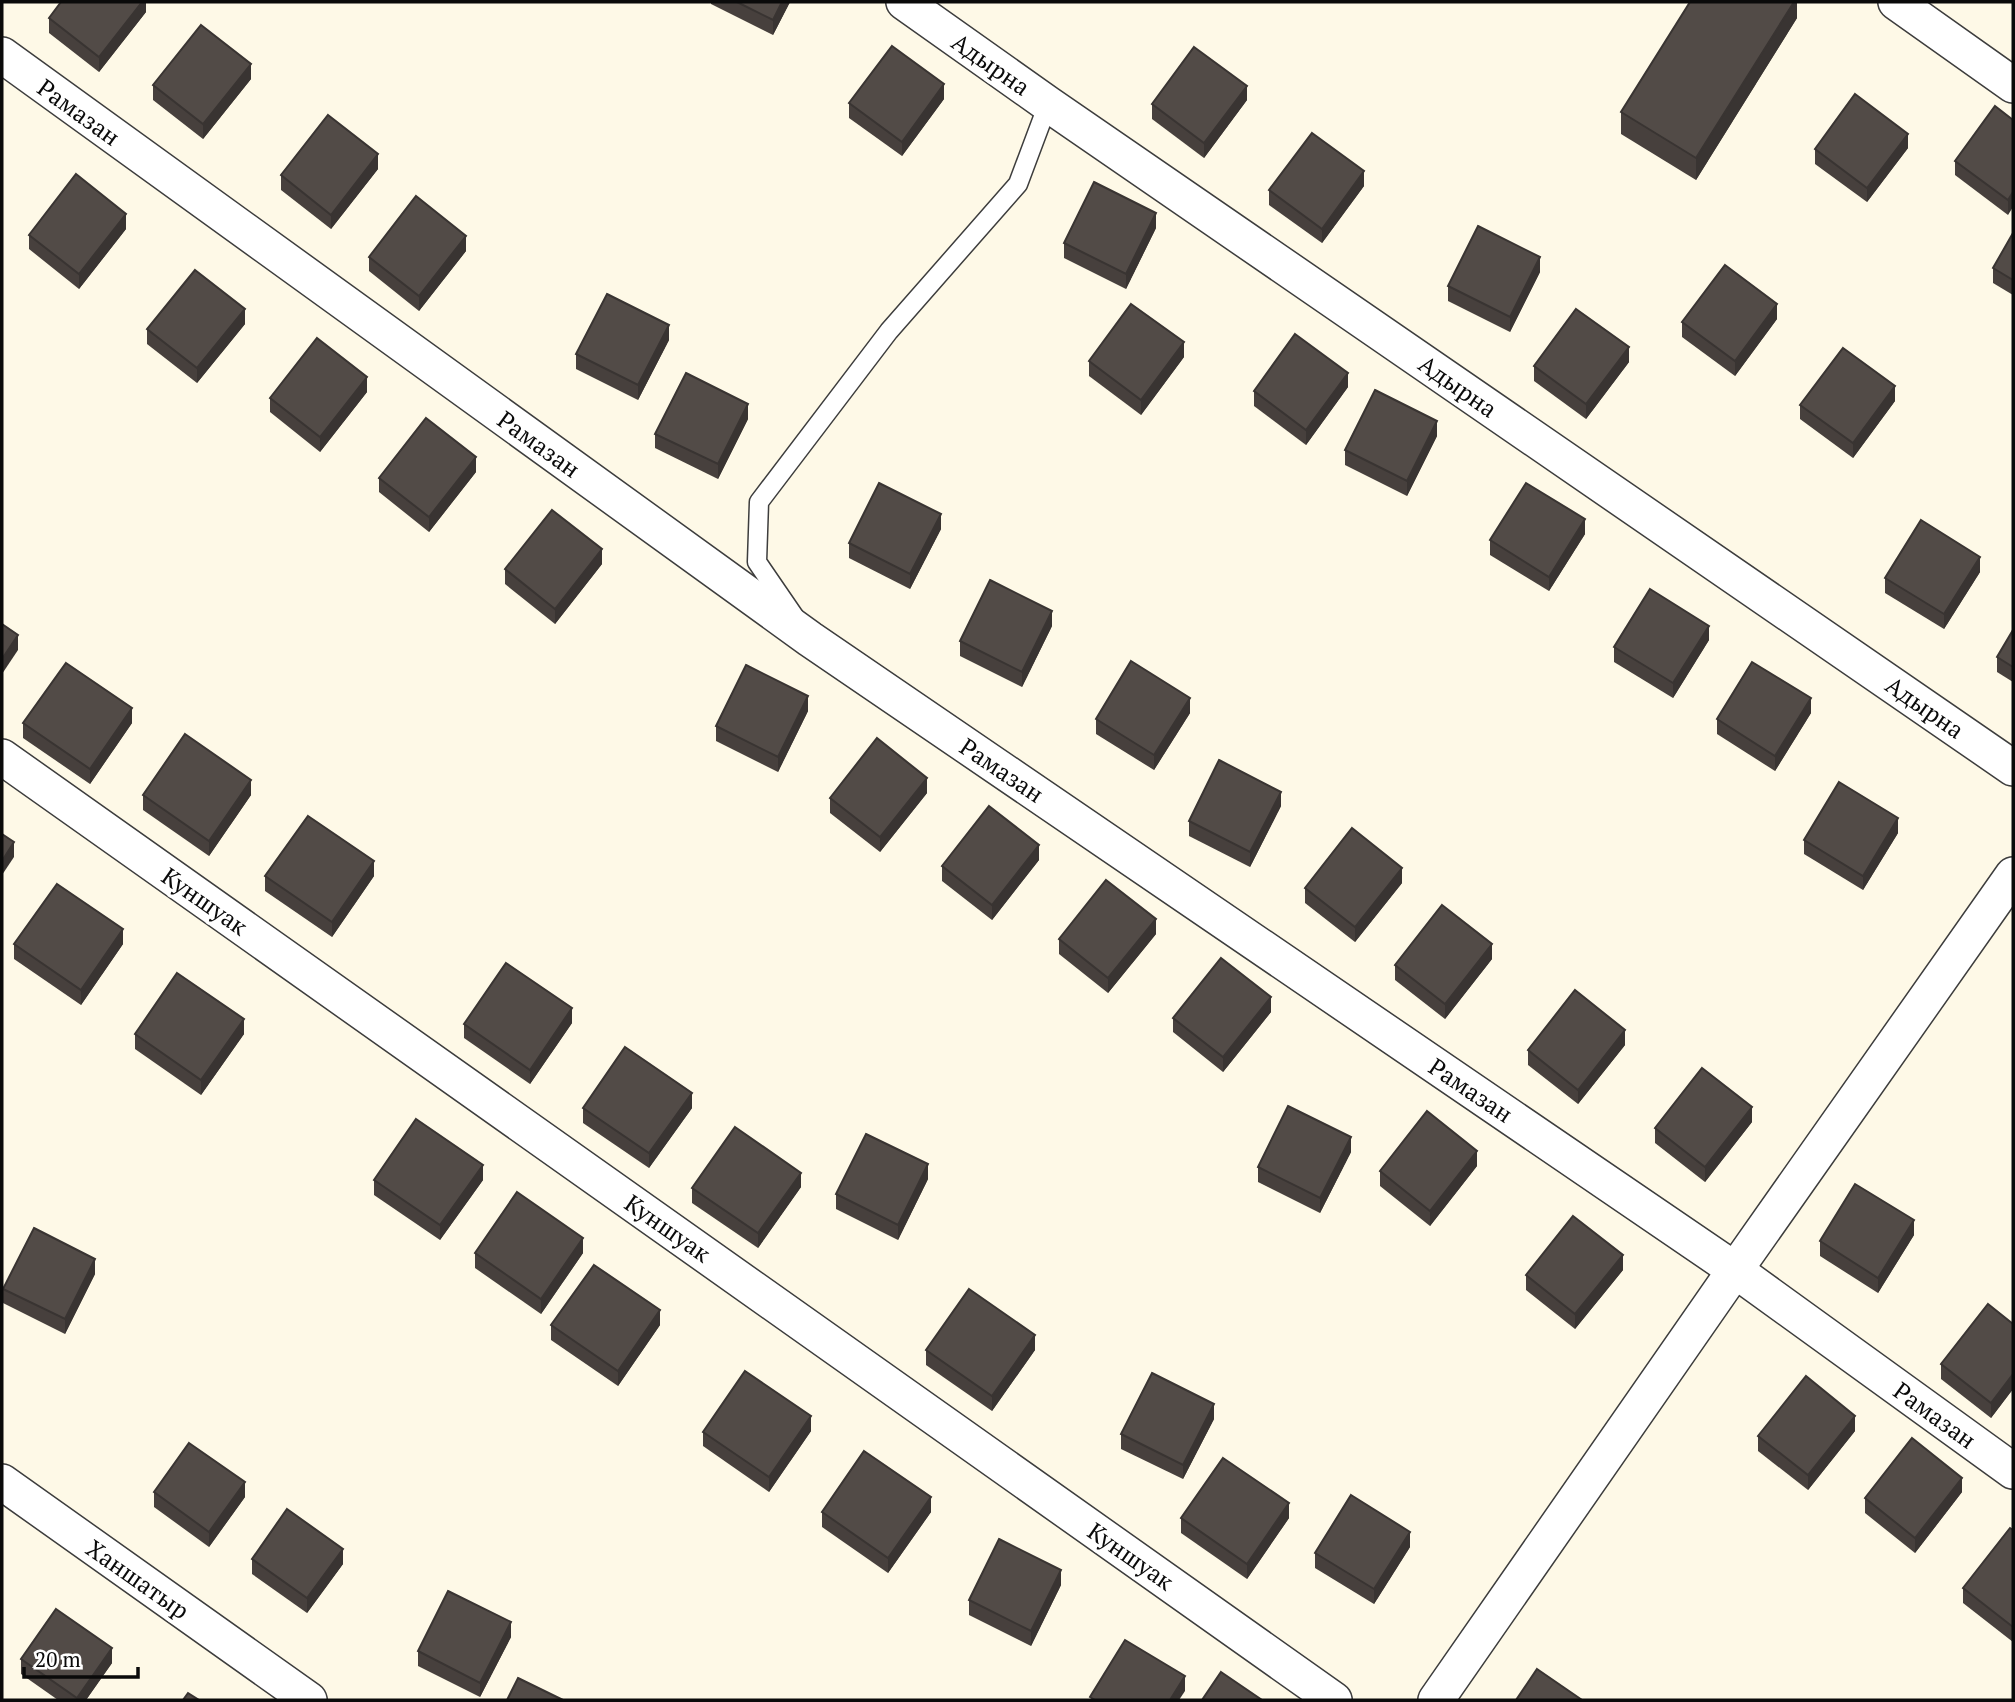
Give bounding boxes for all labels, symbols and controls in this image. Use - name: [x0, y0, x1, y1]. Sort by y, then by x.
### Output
- street label: Адырна: [946, 26, 1036, 102]
- street label: Рамазан: [31, 71, 127, 153]
- street label: Адырна: [1413, 348, 1503, 424]
- street label: Рамазан: [491, 403, 587, 485]
- street label: Адырна: [1880, 669, 1970, 745]
- street label: Рамазан: [954, 730, 1050, 810]
- street label: Куншуак: [156, 860, 254, 942]
- street label: Рамазан: [1423, 1050, 1519, 1130]
- street label: Куншуак: [619, 1187, 717, 1269]
- street label: Рамазан: [1887, 1374, 1983, 1456]
- street label: Куншуак: [1082, 1515, 1180, 1597]
- street label: Ханшатыр: [80, 1532, 196, 1626]
- scale bar: [24, 1636, 138, 1680]
- text: 20 m: [35, 1645, 81, 1673]

